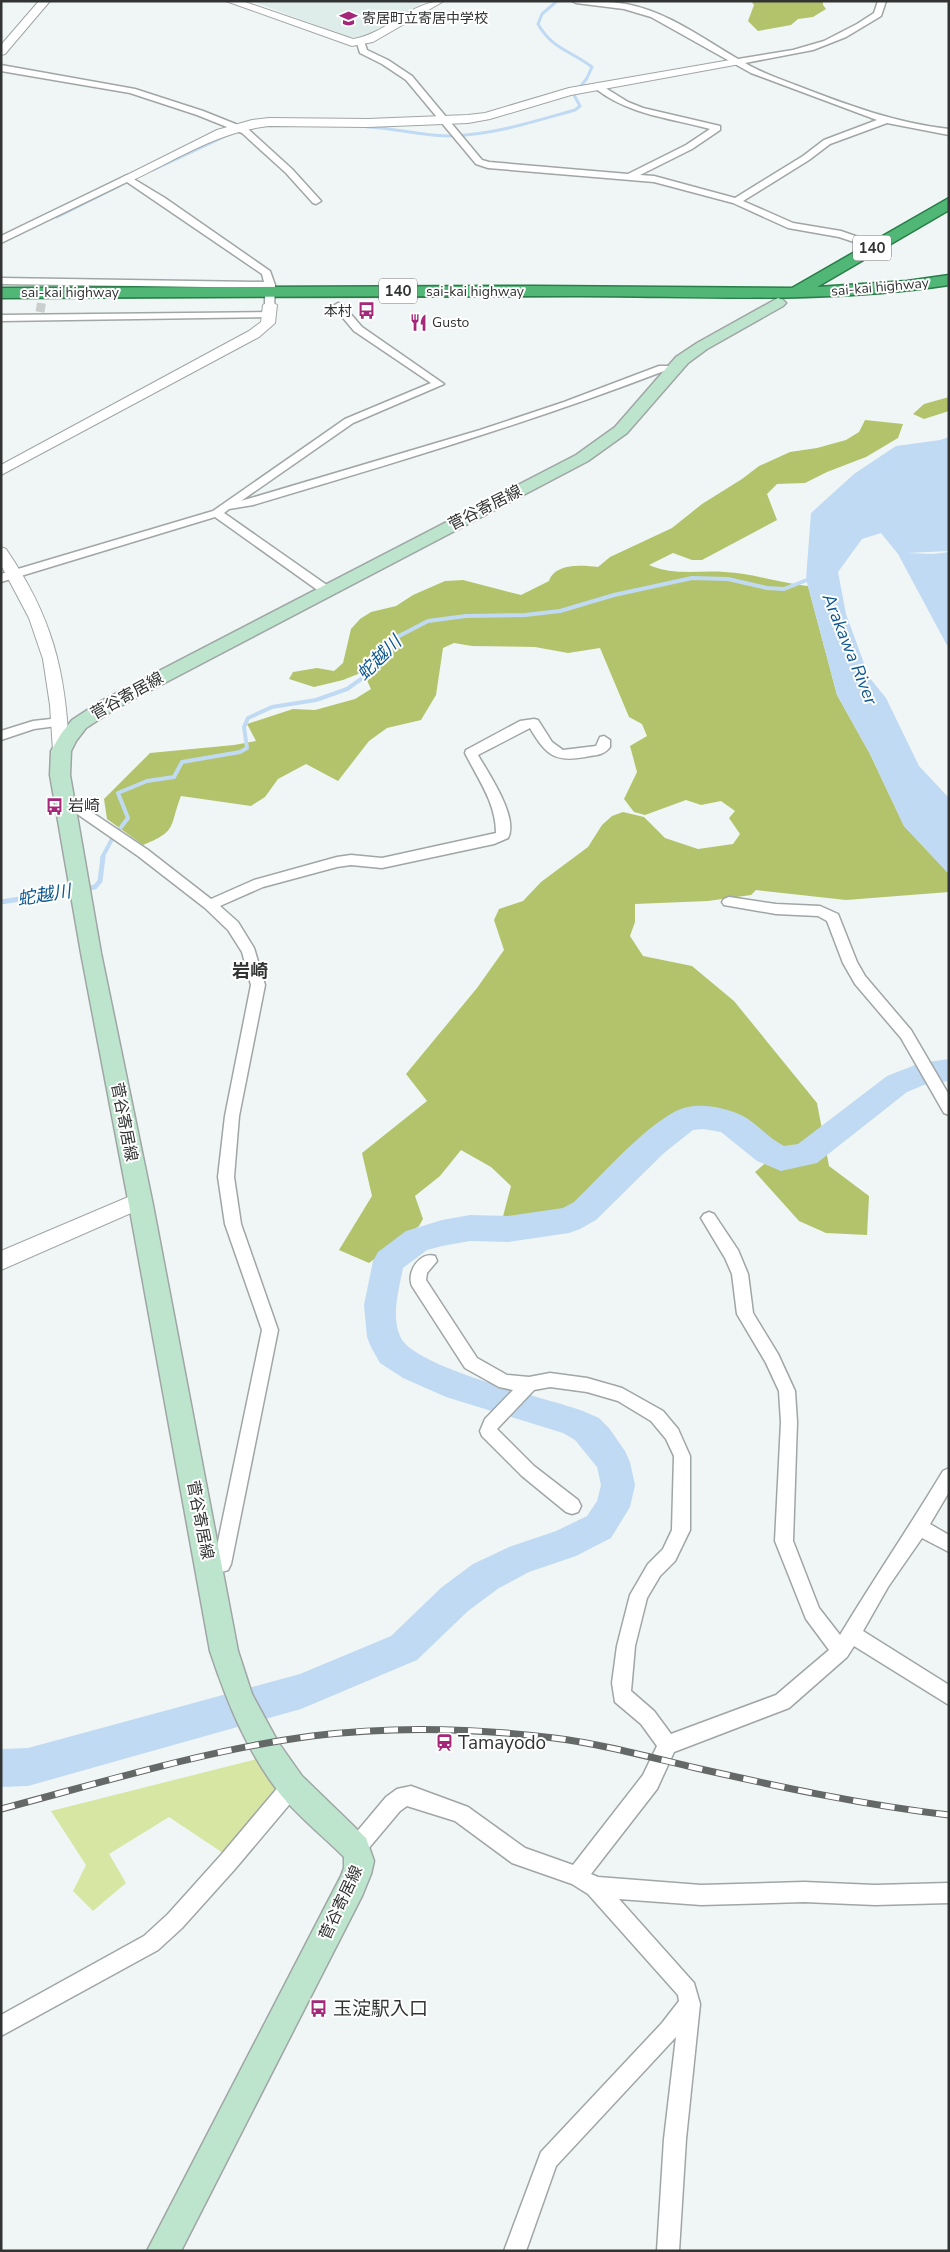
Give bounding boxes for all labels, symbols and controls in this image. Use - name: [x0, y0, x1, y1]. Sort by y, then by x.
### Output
- school or university icon: 寄居町立寄居中学校: [338, 8, 358, 28]
- place label: 寄居町立寄居中学校: [362, 9, 488, 28]
- road number: 140: [853, 236, 891, 260]
- street label: sai-kai highway: [830, 273, 930, 301]
- road number: 140: [379, 278, 417, 304]
- street label: sai-kai highway: [426, 282, 525, 301]
- street label: sai-kai highway: [21, 283, 120, 302]
- bus stop icon: 本村: [356, 301, 376, 321]
- place label: 本村: [324, 302, 352, 321]
- restaurant icon: Gusto: [408, 312, 428, 332]
- place label: Gusto: [432, 313, 470, 332]
- street label: 菅谷寄居線: [444, 480, 526, 536]
- water label: Arakawa River: [816, 589, 883, 709]
- water label: 蛇越川: [351, 629, 408, 686]
- street label: 菅谷寄居線: [87, 667, 167, 725]
- place label: 岩崎: [68, 795, 100, 817]
- bus stop icon: 岩崎: [44, 796, 64, 816]
- water label: 蛇越川: [15, 879, 75, 911]
- district label: 岩崎: [232, 959, 268, 983]
- street label: 菅谷寄居線: [106, 1081, 142, 1163]
- street label: 菅谷寄居線: [182, 1479, 218, 1561]
- place label: Tamayodo: [458, 1730, 546, 1756]
- station icon: Tamayodo: [434, 1733, 454, 1753]
- street label: 菅谷寄居線: [314, 1862, 368, 1944]
- place label: 玉淀駅入口: [333, 1996, 428, 2022]
- bus stop icon: 玉淀駅入口: [309, 1999, 329, 2019]

